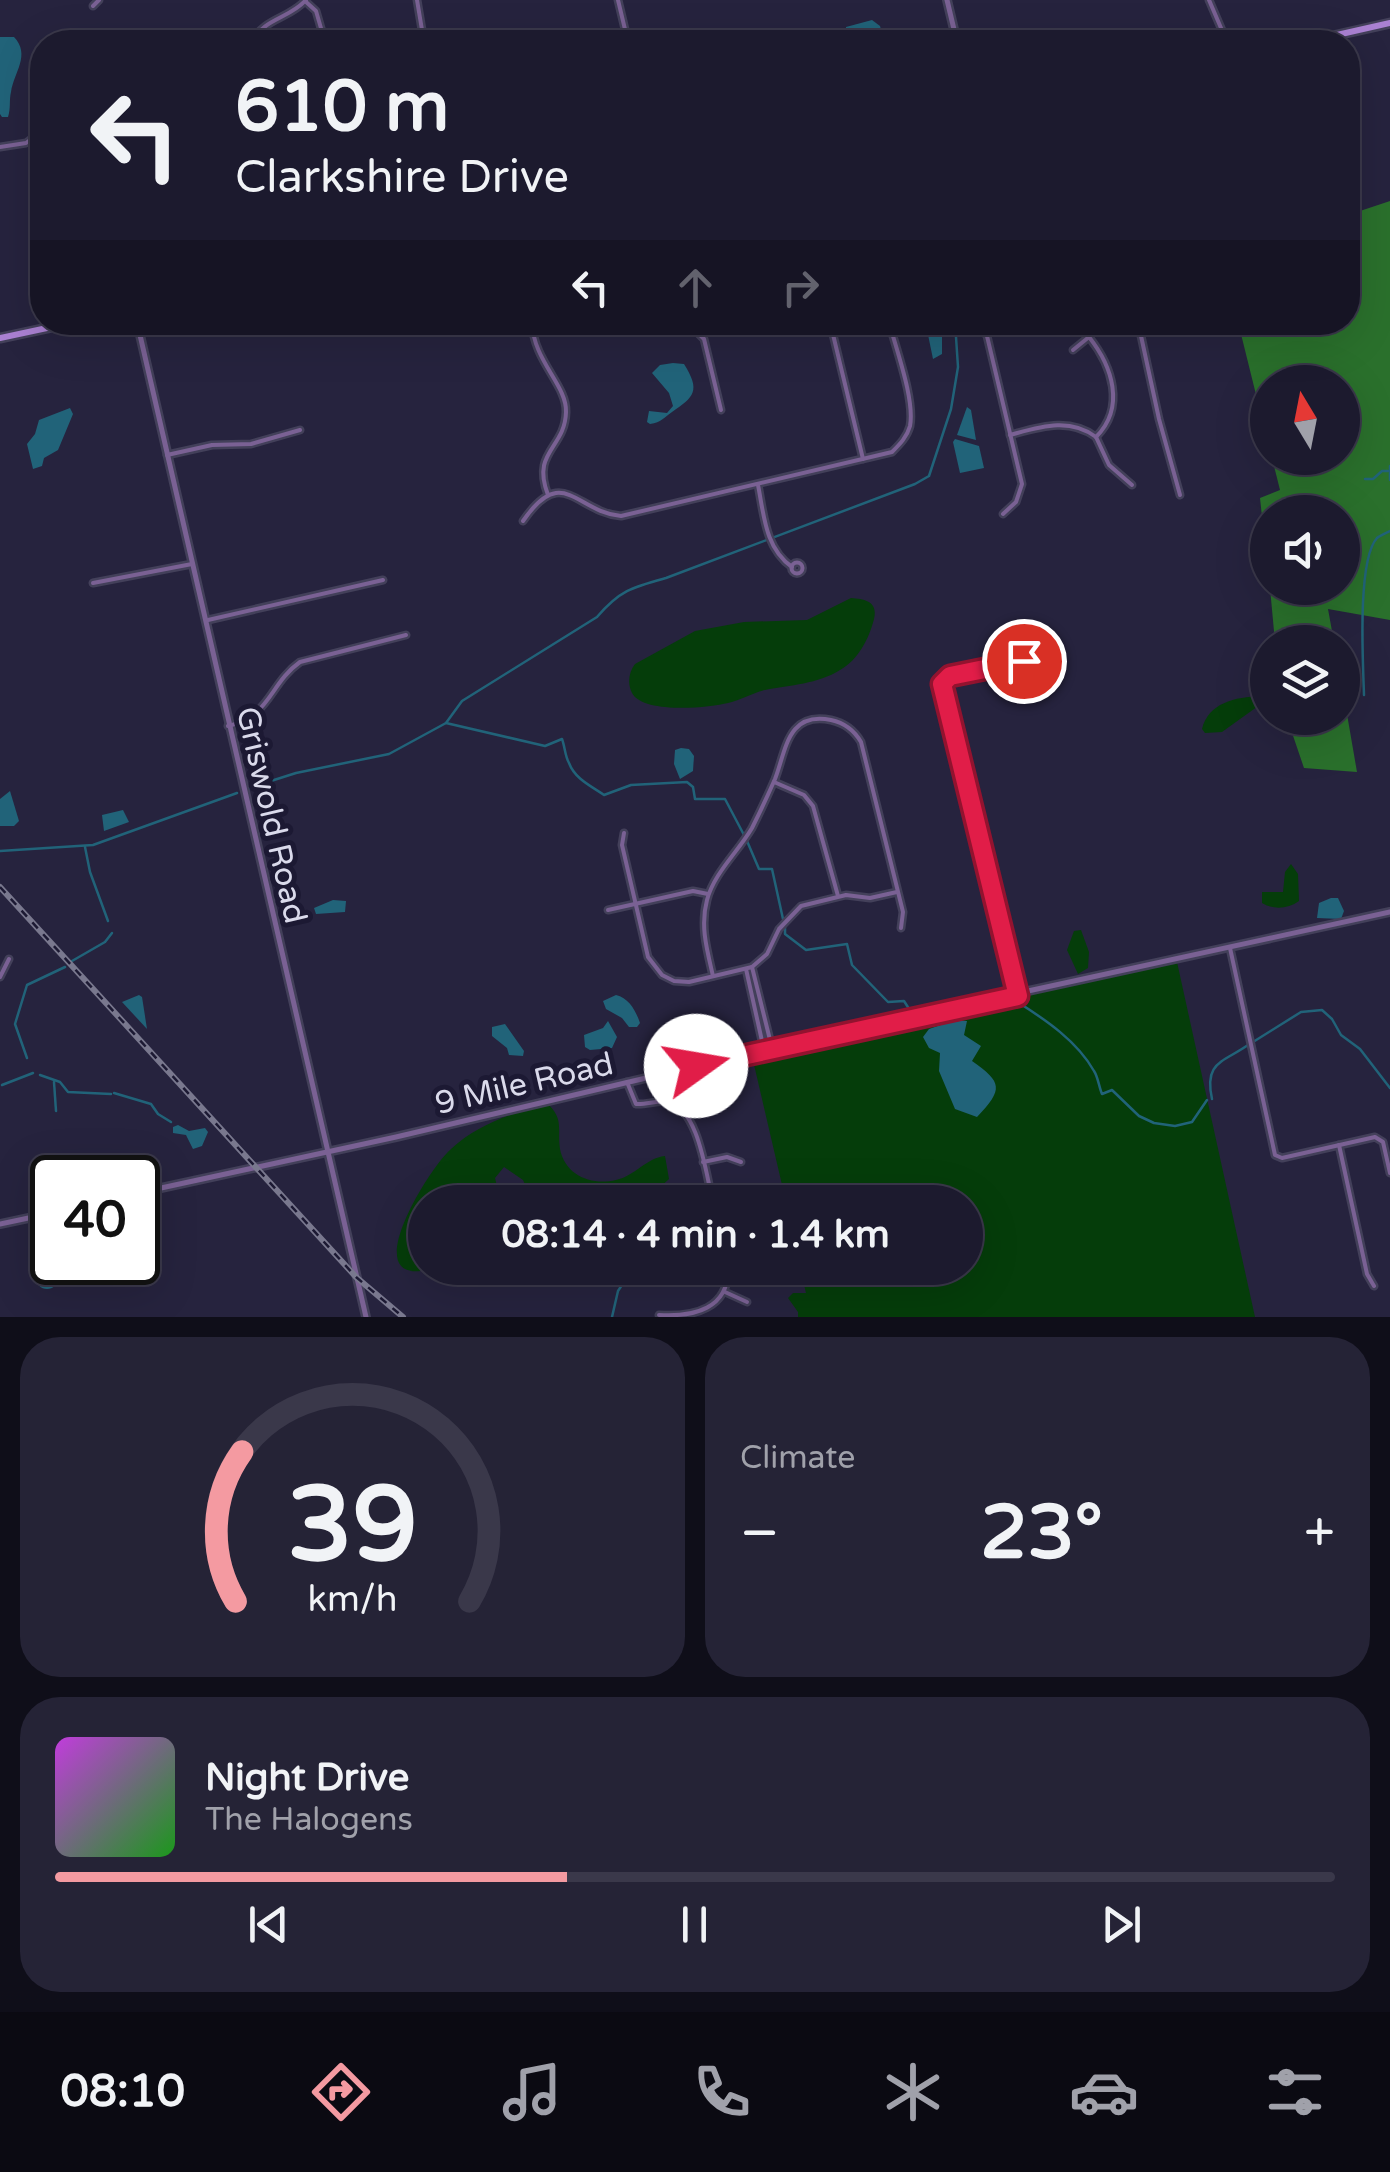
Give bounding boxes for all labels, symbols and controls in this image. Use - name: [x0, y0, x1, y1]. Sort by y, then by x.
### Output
- text: 610 m: [235, 66, 449, 150]
- icon: left: [70, 70, 200, 200]
- text: Clarkshire Drive: [235, 151, 569, 205]
- icon: left: [563, 260, 618, 315]
- icon: ahead: [668, 260, 723, 315]
- icon: right: [773, 260, 828, 315]
- north arrow: [1250, 365, 1360, 475]
- map controls: [1250, 365, 1360, 735]
- button: sound: [1250, 495, 1360, 605]
- pin: [982, 619, 1067, 704]
- button: layers: [1250, 625, 1360, 735]
- icon: arrive: [997, 634, 1052, 689]
- street label: Griswold Road: [228, 703, 314, 927]
- position arrow: [644, 1014, 748, 1118]
- street label: 9 Mile Road: [431, 1045, 617, 1123]
- speed limit sign: 40: [30, 1155, 160, 1285]
- text: 08:14 · 4 min · 1.4 km: [501, 1212, 890, 1258]
- text: Climate: [740, 1439, 855, 1477]
- text: 39: [287, 1464, 418, 1589]
- text: 23°: [980, 1488, 1103, 1578]
- text: −: [740, 1501, 779, 1567]
- text: +: [1304, 1501, 1335, 1567]
- text: km/h: [308, 1578, 397, 1621]
- text: Night Drive: [205, 1755, 409, 1801]
- text: The Halogens: [205, 1801, 413, 1839]
- icon: previous: [241, 1897, 296, 1952]
- icon: pause: [667, 1897, 722, 1952]
- icon: next: [1094, 1897, 1149, 1952]
- icon: directions: [306, 2057, 376, 2127]
- icon: music: [497, 2057, 567, 2127]
- icon: phone: [687, 2057, 757, 2127]
- icon: climate: [878, 2057, 948, 2127]
- icon: car: [1069, 2057, 1139, 2127]
- icon: filters: [1260, 2057, 1330, 2127]
- text: 08:10: [60, 2065, 185, 2119]

